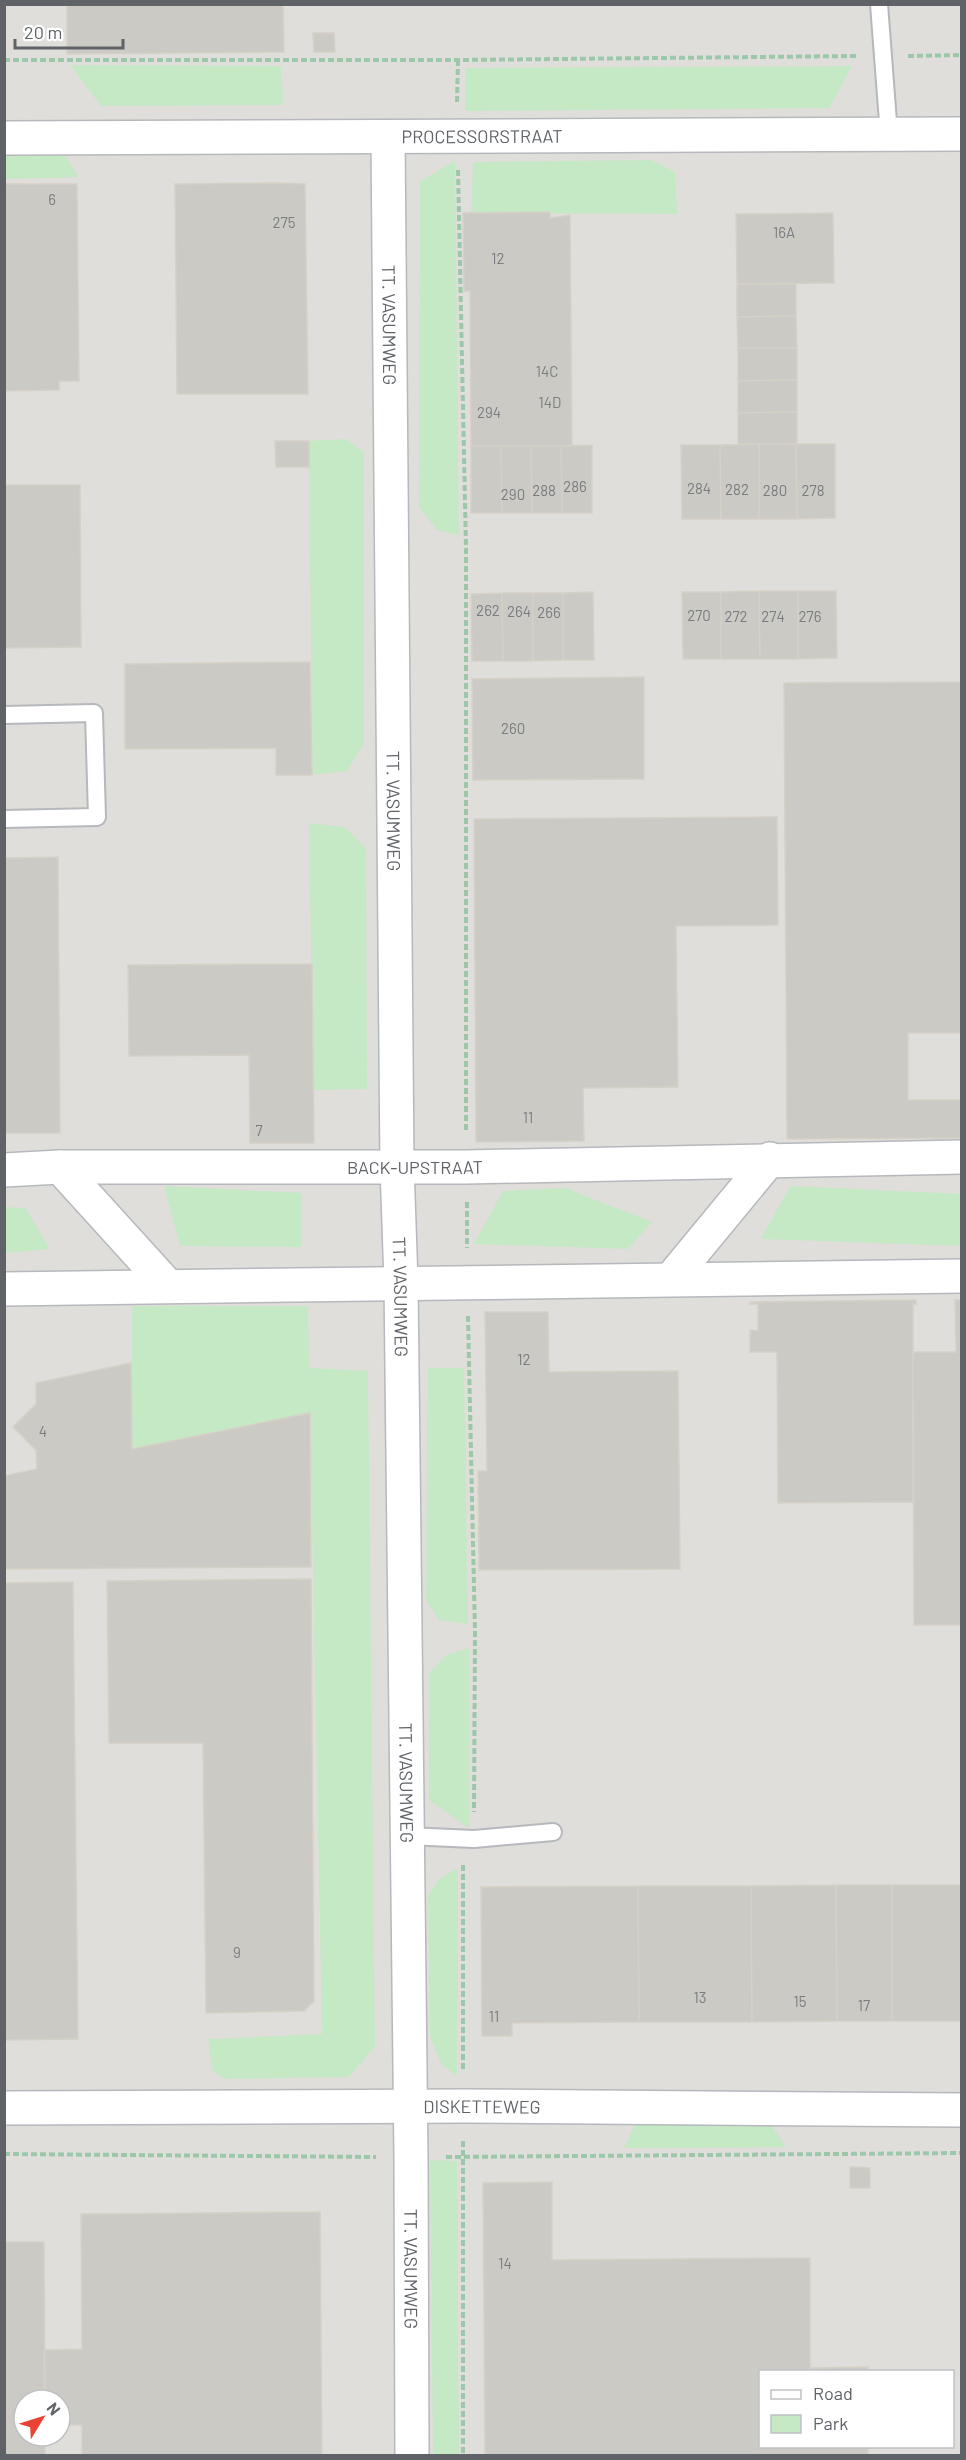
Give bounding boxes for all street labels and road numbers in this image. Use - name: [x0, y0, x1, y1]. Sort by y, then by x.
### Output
- street label: PROCESSORSTRAAT: [401, 125, 563, 147]
- street label: TT. VASUMWEG: [378, 265, 401, 385]
- street label: TT. VASUMWEG: [382, 751, 405, 871]
- street label: BACK-UPSTRAAT: [347, 1156, 483, 1178]
- street label: TT. VASUMWEG: [388, 1236, 413, 1357]
- street label: TT. VASUMWEG: [395, 1723, 418, 1843]
- street label: DISKETTEWEG: [423, 2095, 541, 2118]
- street label: TT. VASUMWEG: [400, 2209, 423, 2329]

